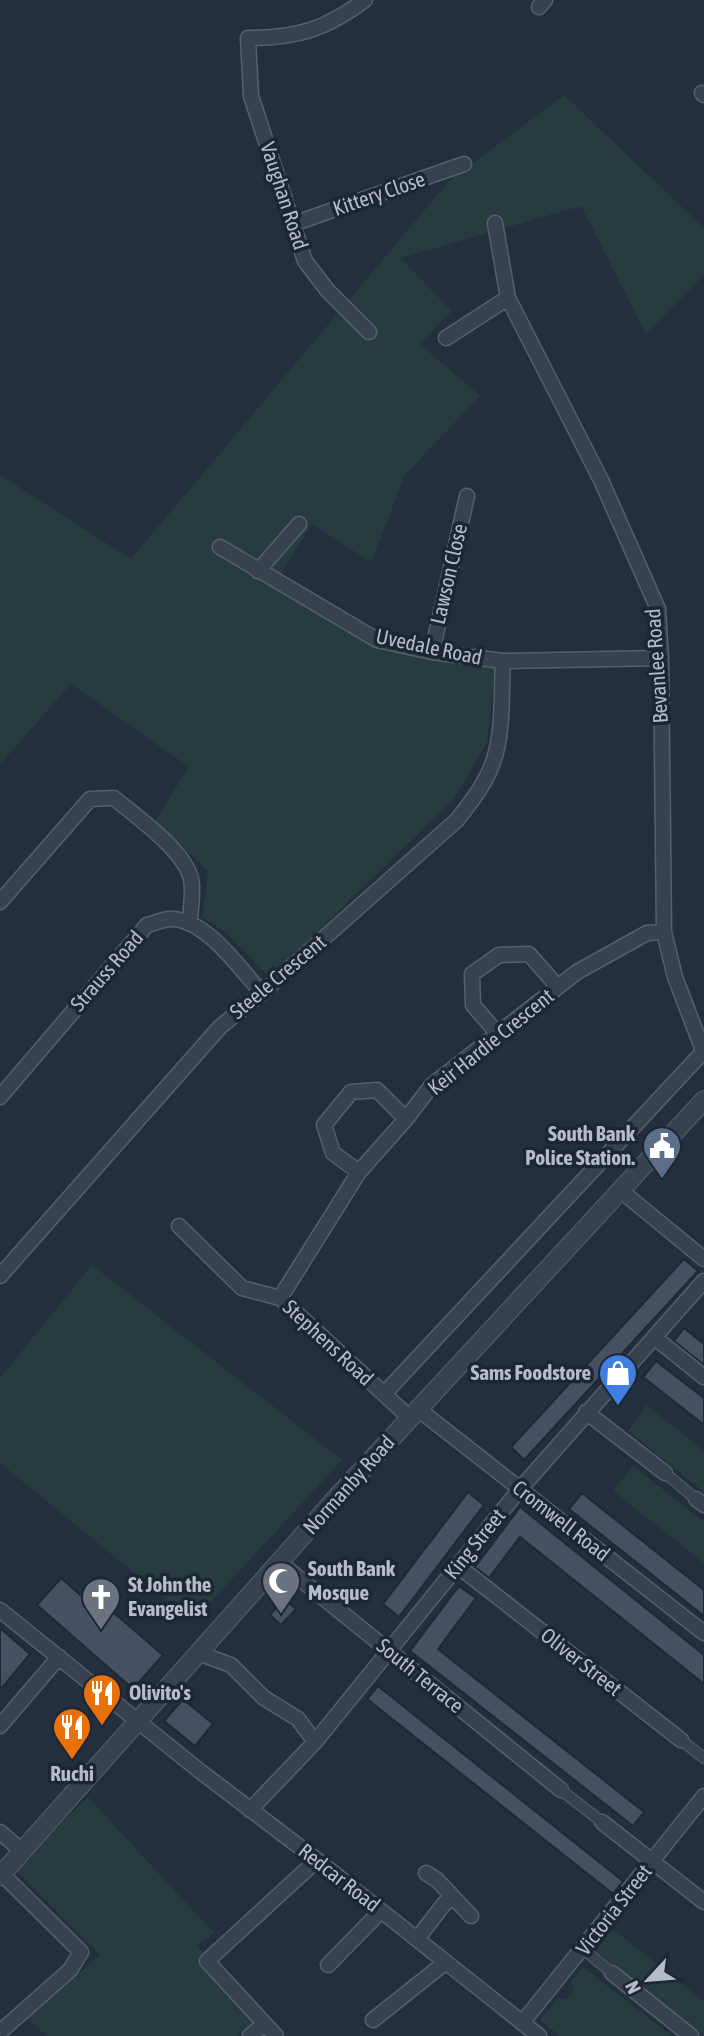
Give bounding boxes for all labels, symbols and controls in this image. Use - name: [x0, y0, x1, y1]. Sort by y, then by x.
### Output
- street label: Vaughan Road: [256, 139, 314, 253]
- street label: Kittery Close: [329, 166, 428, 220]
- street label: Lawson Close: [425, 521, 471, 626]
- street label: Bevanlee Road: [640, 608, 672, 724]
- street label: Uvedale Road: [374, 623, 484, 669]
- street label: Strauss Road: [65, 925, 148, 1015]
- street label: Steele Crescent: [225, 929, 330, 1023]
- street label: Keir Hardie Crescent: [423, 983, 558, 1099]
- place label: South Bank Police Station.: [525, 1121, 636, 1169]
- public building icon: South Bank Police Station.: [641, 1125, 683, 1180]
- street label: Stephens Road: [279, 1294, 379, 1390]
- shop icon: Sams Foodstore: [597, 1352, 639, 1407]
- place label: Sams Foodstore: [470, 1360, 591, 1384]
- street label: Normanby Road: [298, 1430, 399, 1539]
- street label: Cromwell Road: [508, 1475, 615, 1566]
- street label: King Street: [439, 1503, 510, 1583]
- place label: South Bank Mosque: [308, 1556, 396, 1604]
- mosque icon: South Bank Mosque: [260, 1560, 302, 1615]
- place label: St John the Evangelist: [128, 1572, 211, 1620]
- church icon: St John the Evangelist: [80, 1576, 122, 1631]
- street label: Oliver Street: [536, 1622, 627, 1700]
- street label: South Terrace: [372, 1633, 469, 1717]
- restaurant icon: Olivito's: [81, 1672, 123, 1727]
- place label: Olivito's: [129, 1680, 191, 1704]
- restaurant icon: Ruchi: [51, 1706, 93, 1761]
- place label: Ruchi: [50, 1761, 94, 1785]
- street label: Redcar Road: [294, 1838, 385, 1916]
- street label: Victoria Street: [570, 1859, 656, 1959]
- north arrow: [613, 1945, 683, 2015]
- text: N: [620, 1978, 645, 1997]

